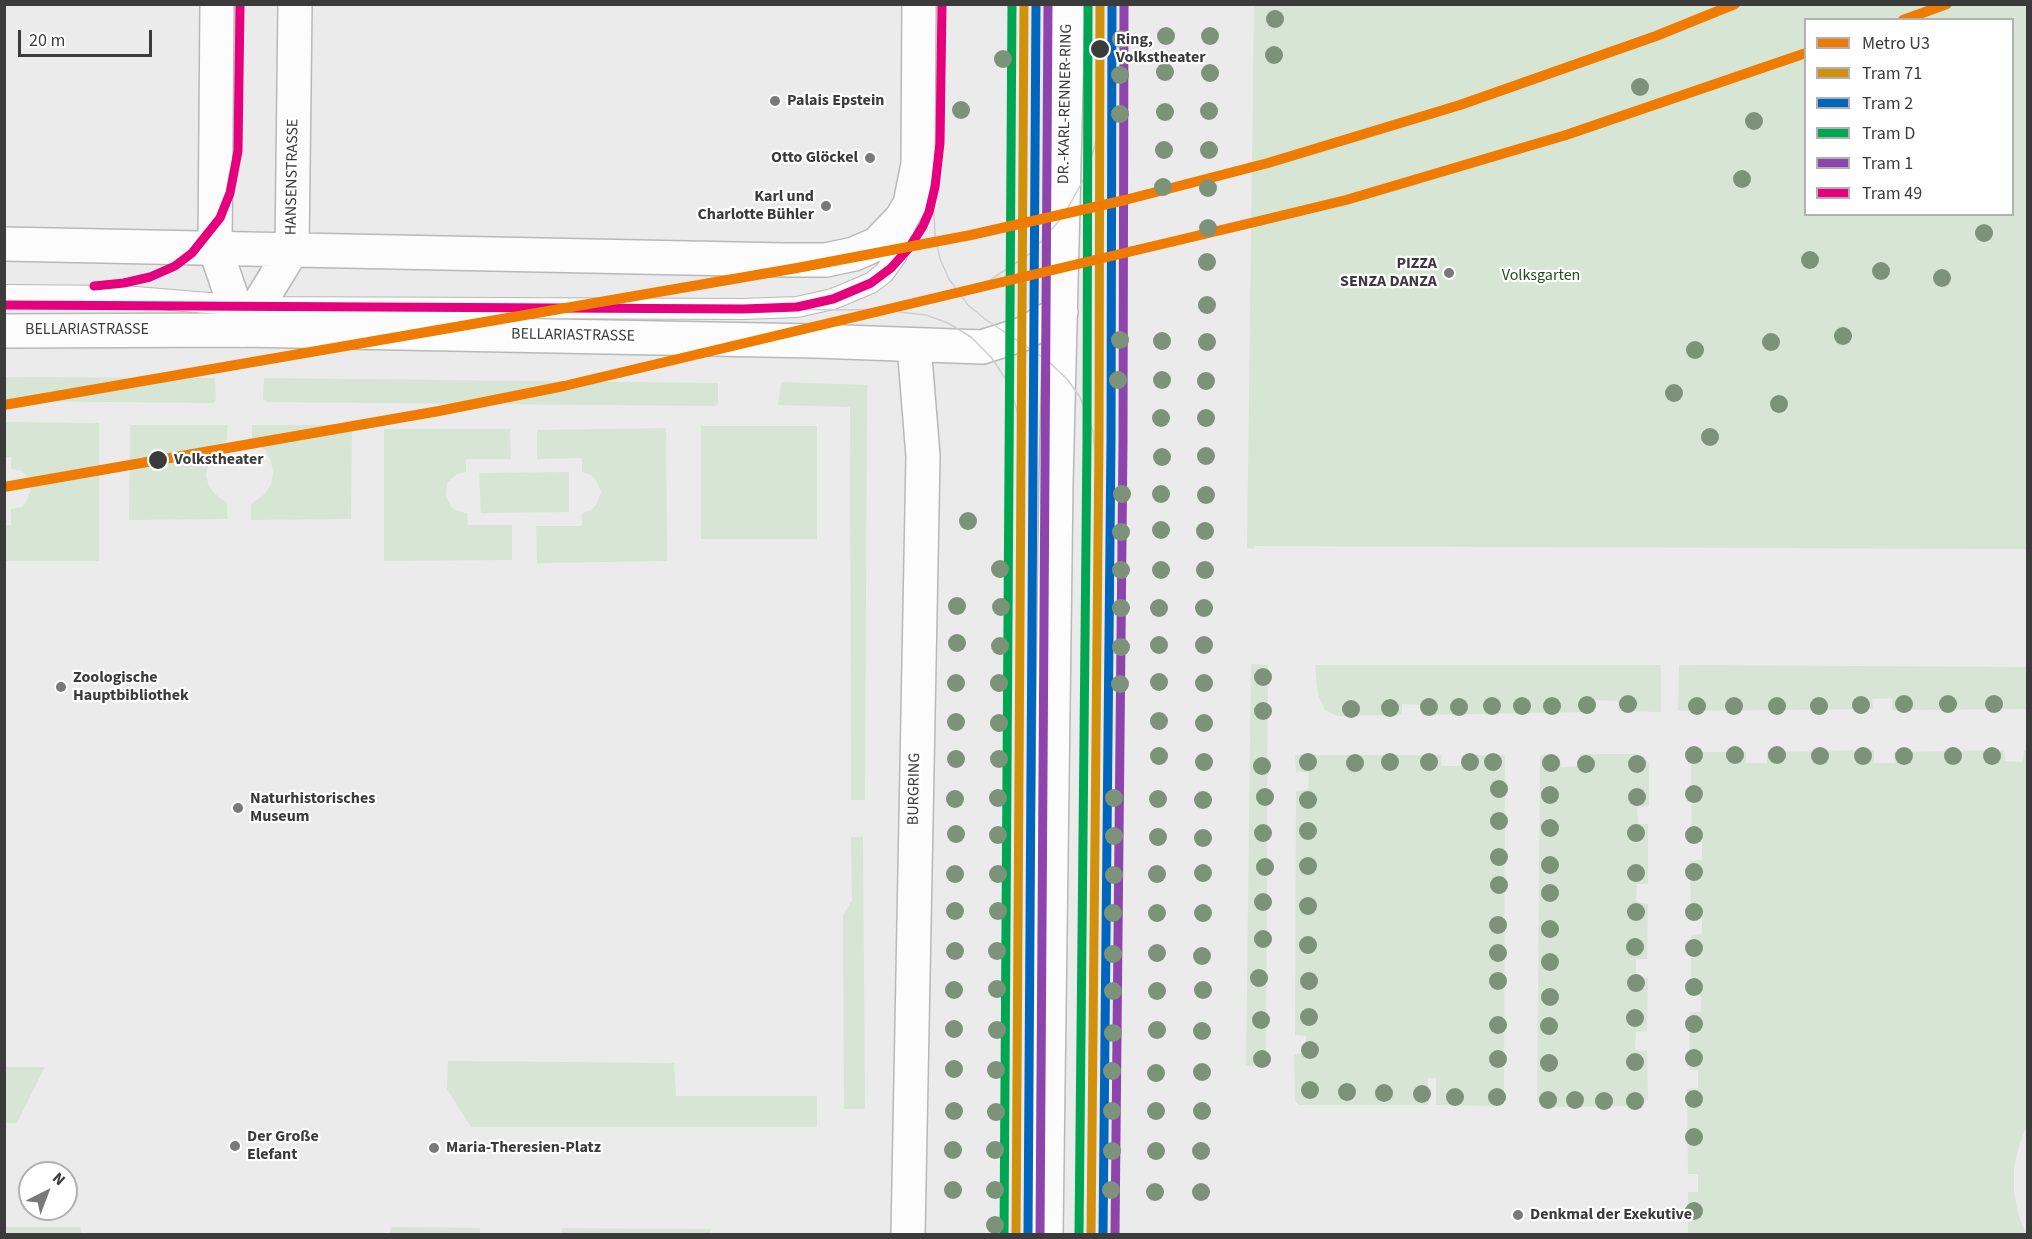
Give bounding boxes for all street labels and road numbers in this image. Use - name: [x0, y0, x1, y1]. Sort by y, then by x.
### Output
- street label: DR.-KARL-RENNER-RING: [1055, 24, 1077, 184]
- street label: HANSENSTRASSE: [282, 119, 304, 235]
- street label: BELLARIASTRASSE: [25, 320, 149, 340]
- street label: BELLARIASTRASSE: [511, 325, 635, 347]
- street label: BURGRING: [905, 753, 925, 825]

